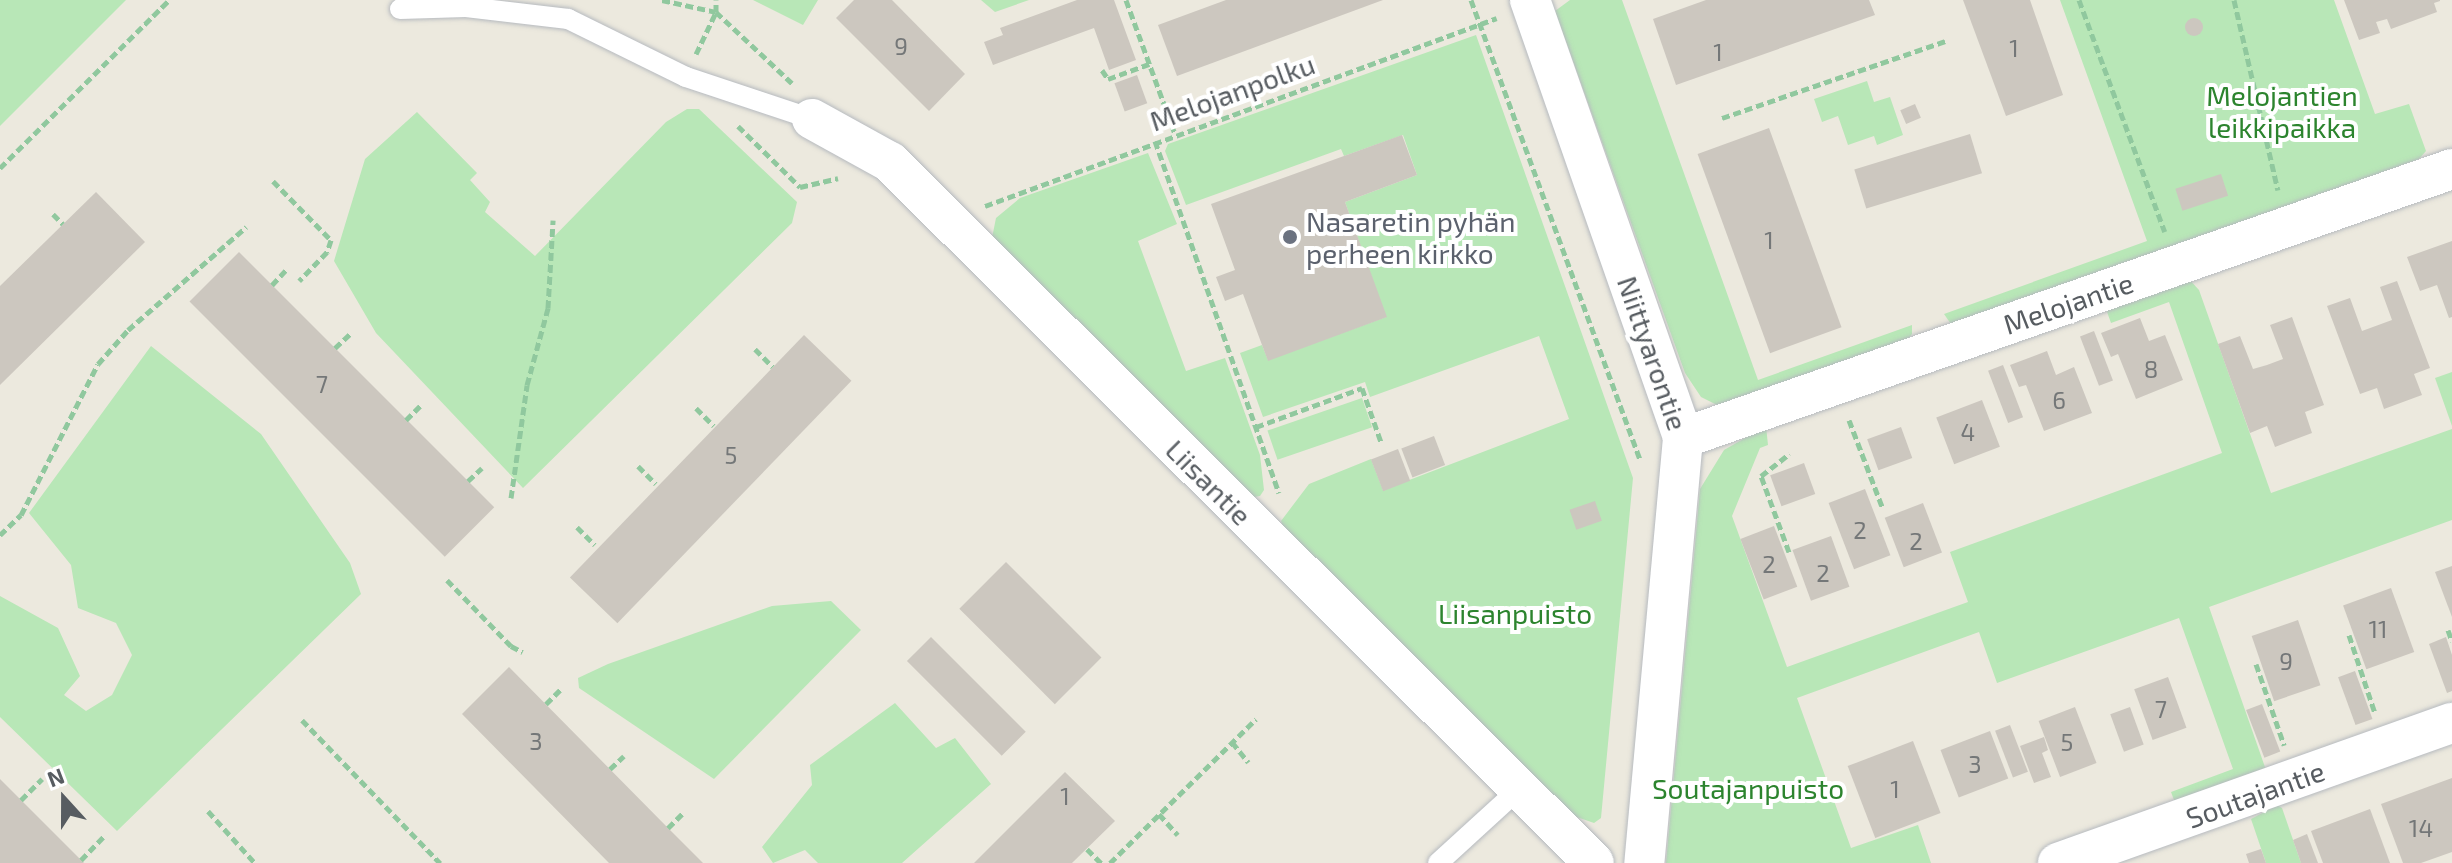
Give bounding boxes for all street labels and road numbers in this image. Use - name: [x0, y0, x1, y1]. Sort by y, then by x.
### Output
- street label: Melojanpolku: [1145, 47, 1319, 137]
- street label: Melojantie: [1999, 265, 2137, 341]
- street label: Niittyarontie: [1611, 272, 1695, 434]
- street label: Liisantie: [1159, 432, 1259, 532]
- street label: Soutajantie: [2181, 753, 2329, 835]

